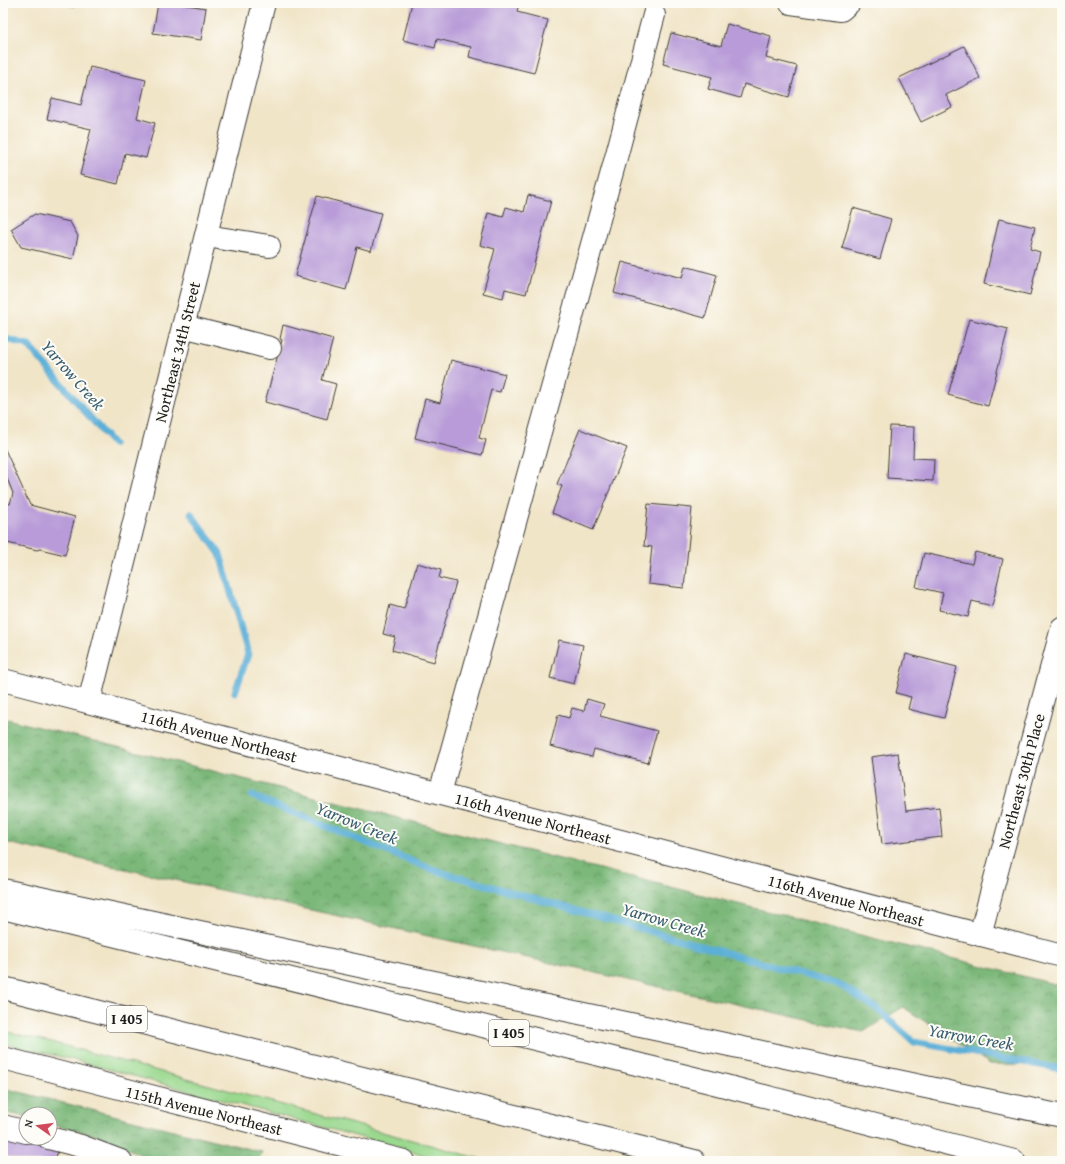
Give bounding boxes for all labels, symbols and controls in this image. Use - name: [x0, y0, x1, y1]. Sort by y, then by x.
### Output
- street label: Northeast 34th Street: [148, 279, 206, 425]
- water label: Yarrow Creek: [36, 334, 111, 416]
- street label: 116th Avenue Northeast: [138, 704, 300, 769]
- street label: Northeast 30th Place: [991, 711, 1051, 851]
- street label: 116th Avenue Northeast: [452, 786, 614, 851]
- water label: Yarrow Creek: [313, 795, 402, 850]
- street label: 116th Avenue Northeast: [765, 868, 927, 933]
- water label: Yarrow Creek: [619, 896, 709, 943]
- road number: I 405: [107, 1006, 147, 1032]
- water label: Yarrow Creek: [927, 1017, 1016, 1056]
- road number: I 405: [489, 1020, 529, 1046]
- street label: 115th Avenue Northeast: [123, 1079, 285, 1141]
- north arrow: [18, 1106, 58, 1146]
- text: N: [20, 1117, 37, 1129]

